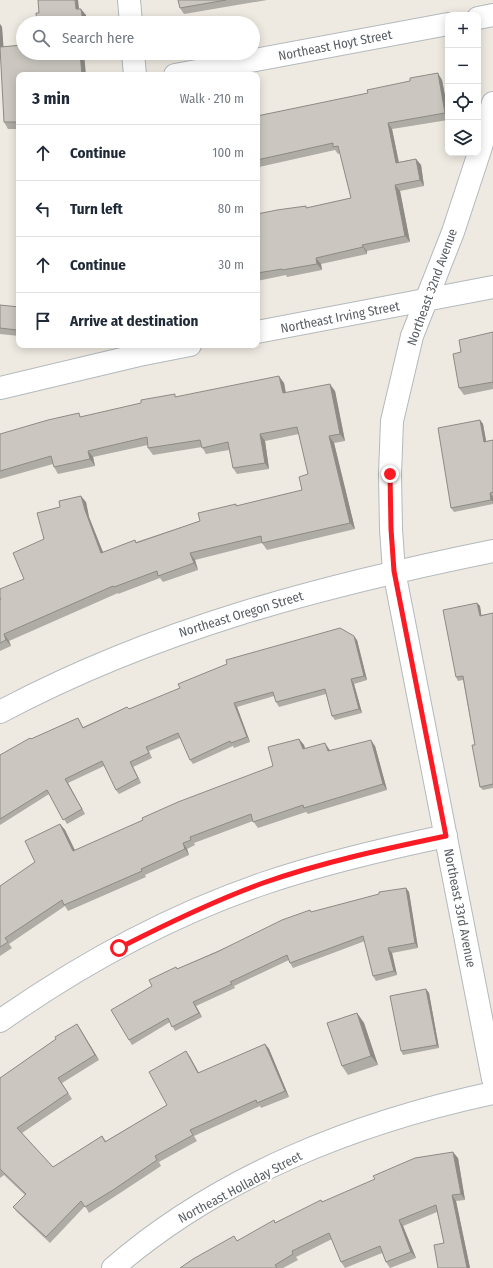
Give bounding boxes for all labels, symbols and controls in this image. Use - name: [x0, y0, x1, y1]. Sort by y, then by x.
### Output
- map controls: [445, 12, 481, 156]
- button: +: [445, 12, 481, 48]
- search box: [16, 16, 260, 60]
- street label: Northeast Hoyt Street: [277, 26, 394, 63]
- icon: search: [30, 27, 52, 49]
- text: Search here: [62, 29, 134, 47]
- button: −: [445, 48, 481, 84]
- button: locate: [445, 84, 481, 120]
- text: 3 min: [32, 88, 70, 109]
- text: Walk · 210 m: [180, 91, 244, 106]
- button: layers: [445, 120, 481, 156]
- icon: ahead: [32, 142, 54, 164]
- text: Continue: [70, 144, 126, 162]
- text: 100 m: [212, 145, 244, 160]
- icon: left: [32, 198, 54, 220]
- text: Turn left: [70, 200, 123, 218]
- text: 80 m: [218, 201, 244, 216]
- street label: Northeast 32nd Avenue: [404, 227, 460, 347]
- icon: ahead: [32, 254, 54, 276]
- text: Continue: [70, 256, 126, 274]
- text: 30 m: [218, 257, 244, 272]
- street label: Northeast Irving Street: [279, 298, 401, 336]
- icon: arrive: [32, 310, 54, 332]
- text: Arrive at destination: [70, 312, 198, 330]
- route end: [381, 465, 399, 483]
- street label: Northeast Oregon Street: [177, 588, 306, 640]
- street label: Northeast 33rd Avenue: [441, 847, 479, 969]
- route start: [110, 939, 128, 957]
- street label: Northeast Holladay Street: [176, 1148, 305, 1226]

